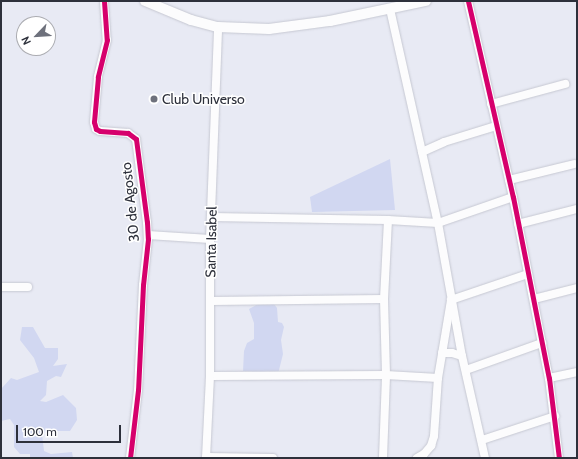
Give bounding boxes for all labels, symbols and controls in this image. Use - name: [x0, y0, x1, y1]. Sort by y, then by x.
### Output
- north arrow: [16, 16, 56, 56]
- text: N: [18, 34, 34, 47]
- place label: Club Universo: [162, 91, 245, 107]
- marker: Club Universo: [149, 94, 159, 104]
- street label: 30 de Agosto: [117, 161, 143, 243]
- street label: Santa Isabel: [202, 206, 220, 278]
- scale bar: [18, 417, 123, 443]
- text: 100 m: [23, 424, 57, 439]

